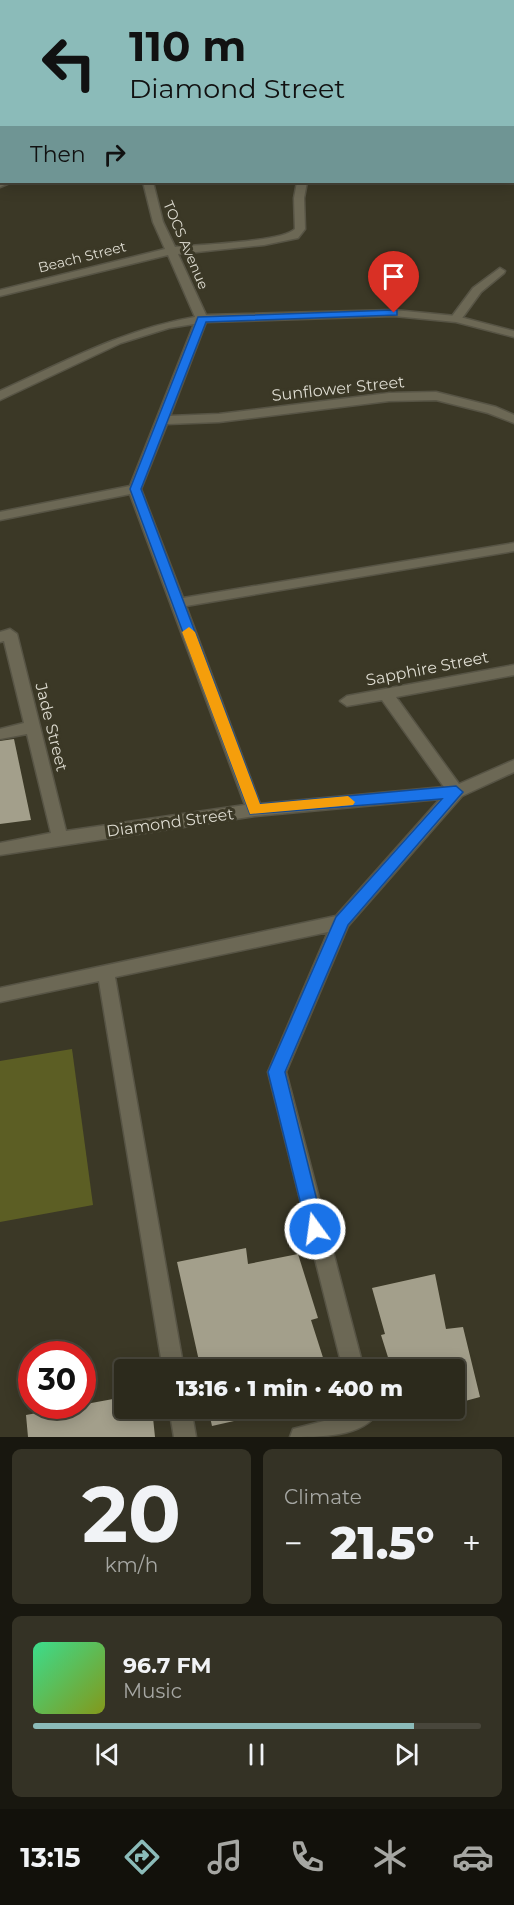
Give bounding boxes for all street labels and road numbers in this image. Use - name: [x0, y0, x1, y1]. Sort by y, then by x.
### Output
- street label: TOCS Avenue: [159, 198, 213, 292]
- street label: Beach Street: [36, 237, 128, 277]
- street label: Sunflower Street: [271, 372, 406, 405]
- street label: Sapphire Street: [364, 647, 491, 690]
- street label: Jade Street: [31, 680, 72, 774]
- street label: Diamond Street: [105, 804, 235, 841]

